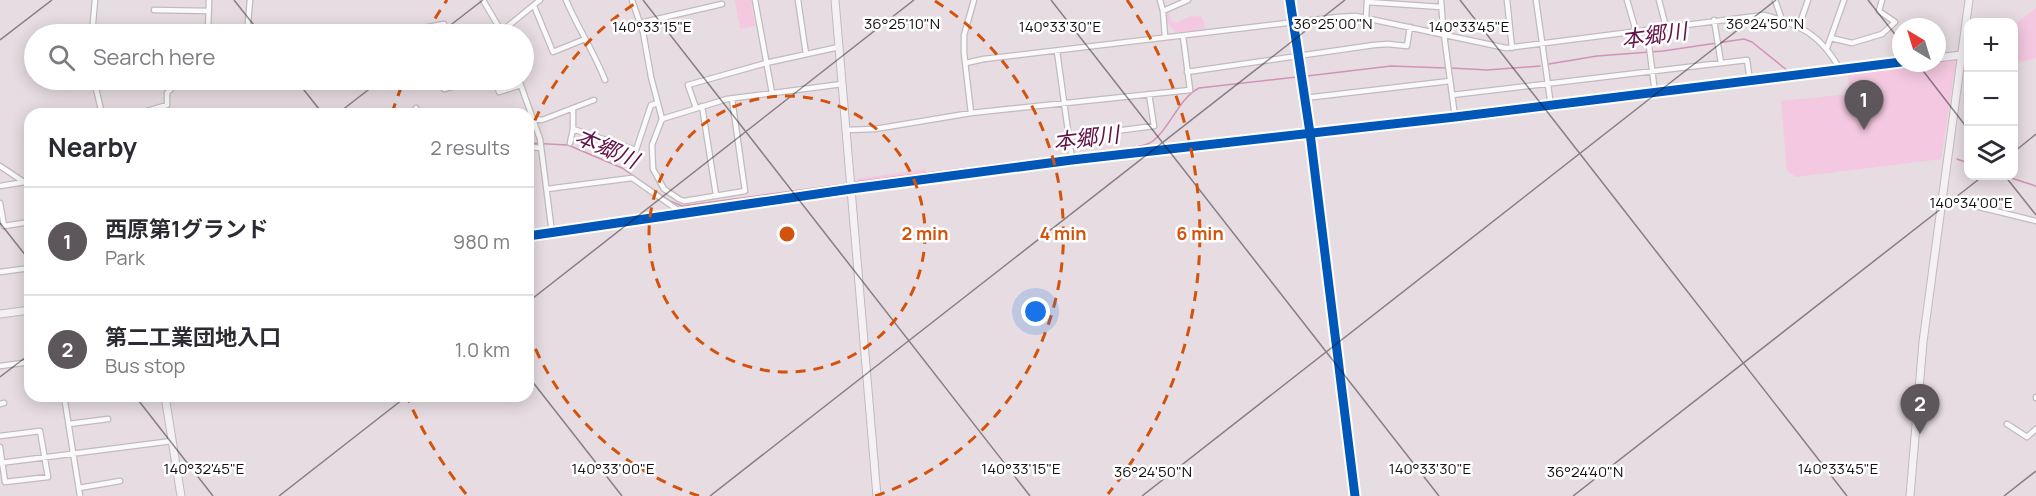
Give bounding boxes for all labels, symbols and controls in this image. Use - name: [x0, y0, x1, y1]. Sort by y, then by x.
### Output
- text: 36°25'10"N: [864, 13, 940, 34]
- text: 36°25'00"N: [1293, 13, 1373, 34]
- text: 36°24'50"N: [1726, 13, 1804, 34]
- water label: 本郷川: [1619, 15, 1691, 54]
- text: 140°33'15"E: [612, 16, 692, 37]
- text: 140°33'30"E: [1019, 16, 1101, 37]
- text: 140°33'45"E: [1429, 16, 1509, 37]
- north arrow: [1892, 18, 1946, 72]
- map controls: [1964, 18, 2018, 180]
- button: +: [1964, 18, 2018, 72]
- search box: [24, 24, 534, 90]
- icon: search: [45, 41, 78, 74]
- text: Search here: [93, 42, 215, 72]
- button: −: [1964, 72, 2018, 126]
- pin: 1: [1844, 80, 1884, 130]
- water label: 本郷川: [1051, 119, 1123, 157]
- water label: 本郷川: [571, 121, 645, 176]
- button: layers: [1964, 126, 2018, 180]
- text: Nearby: [48, 129, 137, 165]
- text: 2 results: [430, 134, 510, 161]
- text: 140°34'00"E: [1929, 192, 2013, 213]
- text: 西原第1グランド: [105, 214, 269, 244]
- text: 2 min: [902, 221, 948, 245]
- text: 4 min: [1039, 221, 1087, 245]
- text: 6 min: [1176, 221, 1224, 245]
- centre of rings: [777, 224, 797, 244]
- text: 1: [63, 228, 72, 255]
- text: 980 m: [453, 228, 510, 255]
- text: Park: [105, 244, 145, 271]
- your location: [1021, 297, 1050, 326]
- text: 第二工業団地入口: [105, 322, 281, 352]
- text: 2: [62, 336, 73, 363]
- text: 1.0 km: [455, 336, 510, 363]
- text: Bus stop: [105, 352, 185, 379]
- pin: 2: [1900, 384, 1940, 434]
- text: 140°32'45"E: [164, 458, 244, 479]
- text: 140°33'00"E: [571, 458, 655, 479]
- text: 140°33'15"E: [981, 458, 1061, 479]
- text: 140°33'30"E: [1389, 458, 1471, 479]
- text: 140°33'45"E: [1798, 458, 1878, 479]
- text: 36°24'50"N: [1114, 461, 1192, 482]
- text: 36°24'40"N: [1547, 461, 1623, 482]

